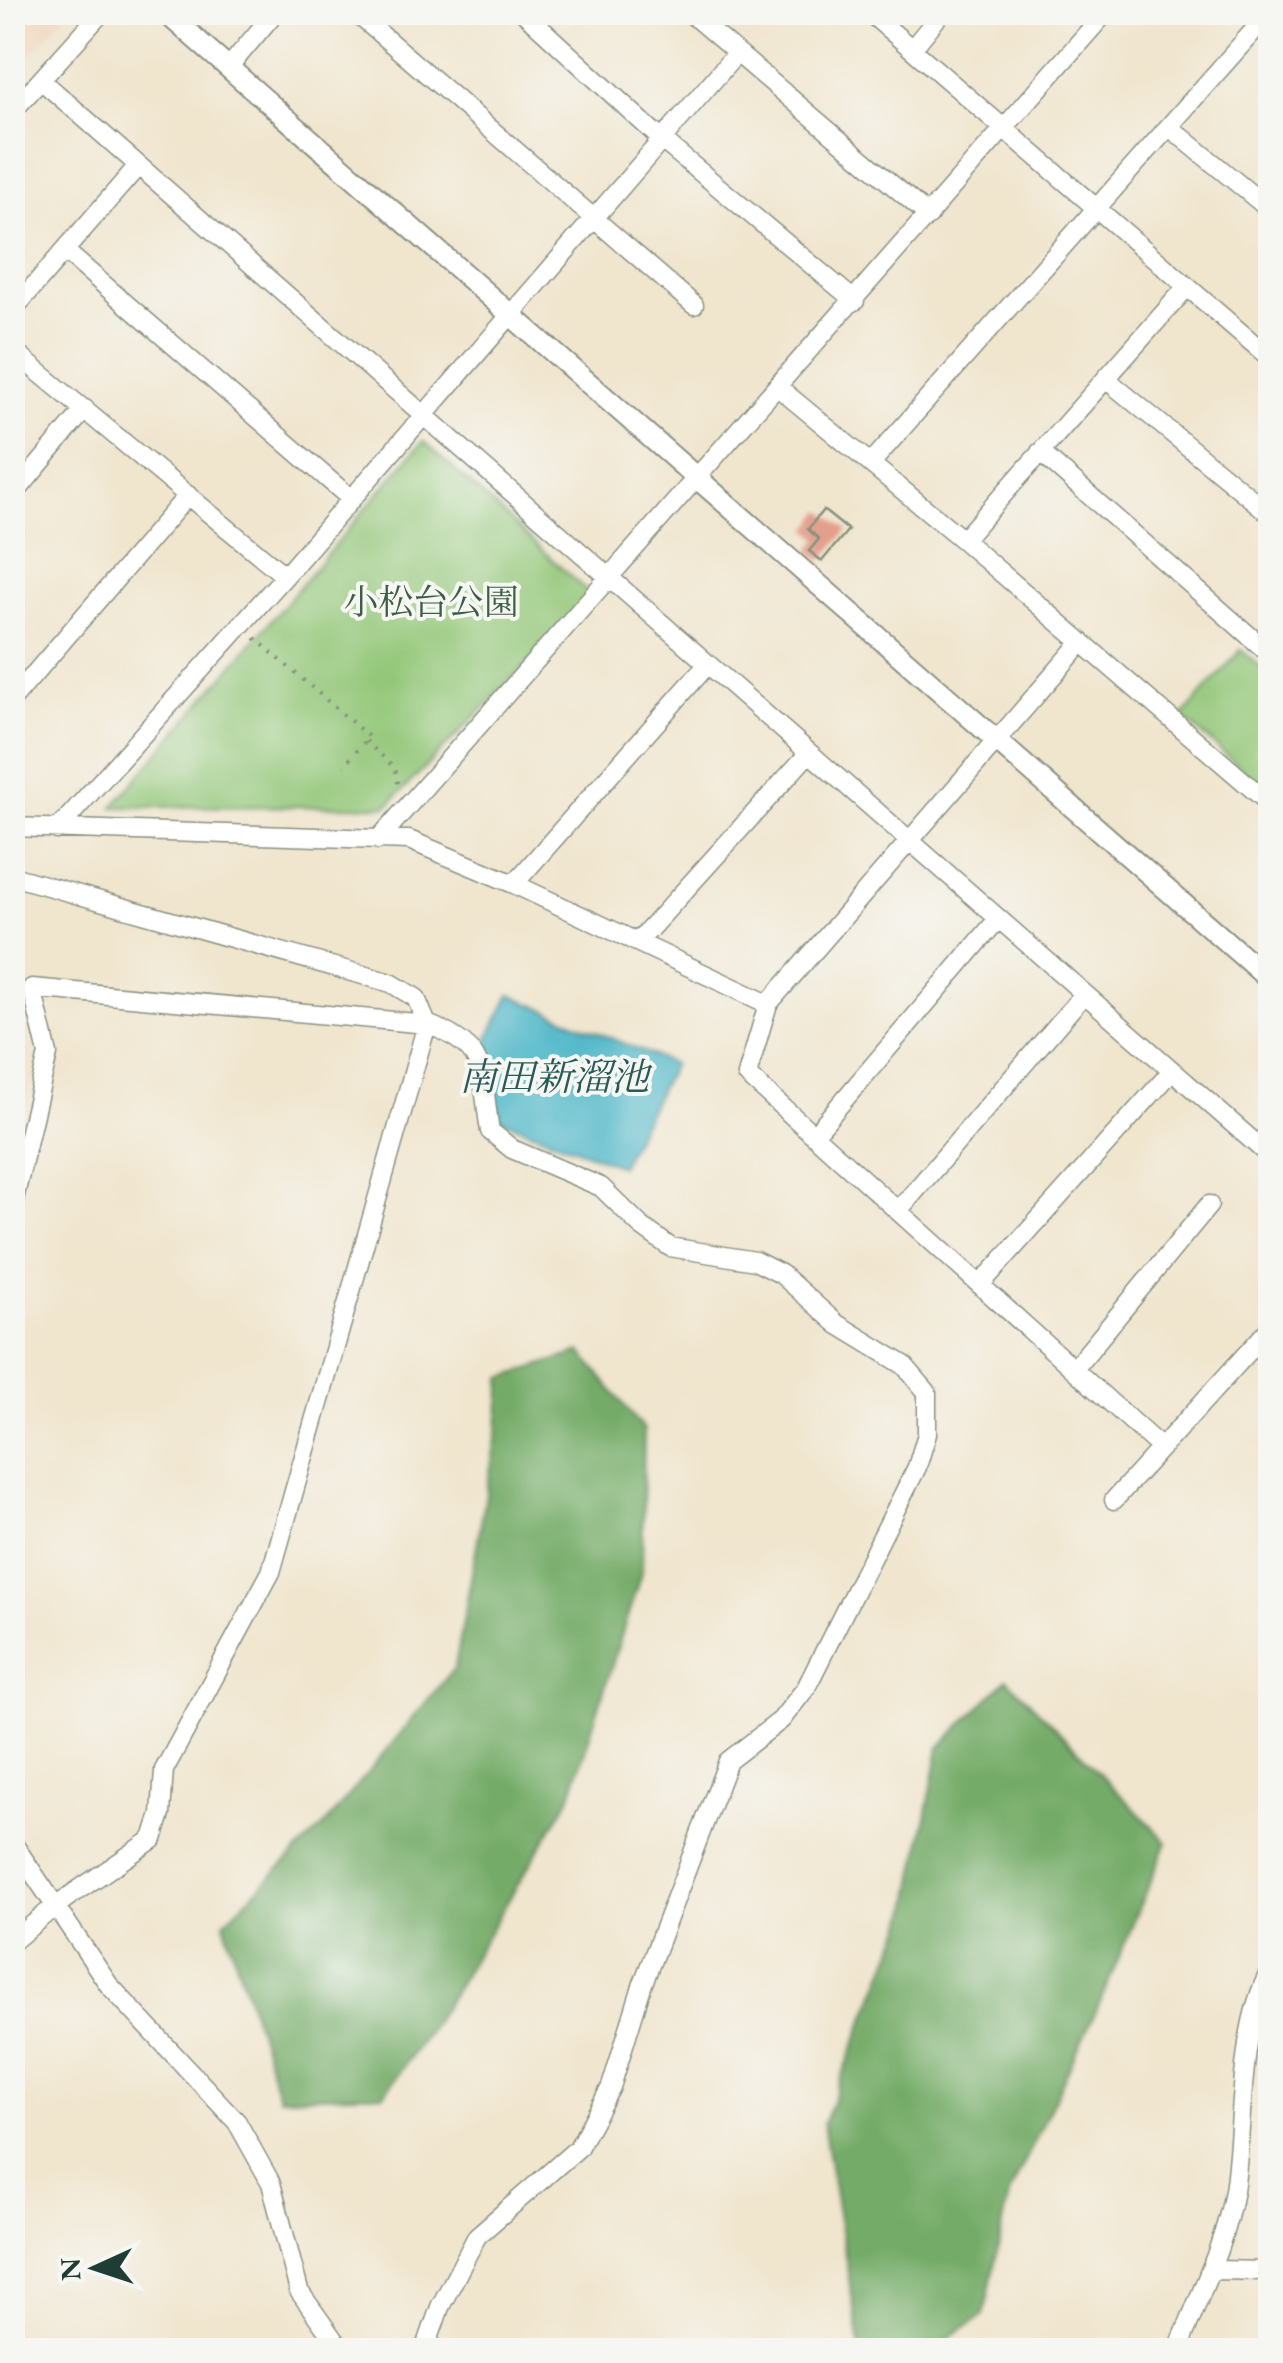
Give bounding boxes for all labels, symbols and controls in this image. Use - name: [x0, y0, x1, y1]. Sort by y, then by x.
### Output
- park label: 小松台公園: [343, 579, 519, 624]
- water label: 南田新溜池: [459, 1052, 653, 1101]
- north arrow: [45, 2218, 145, 2318]
- text: N: [51, 2257, 89, 2282]

